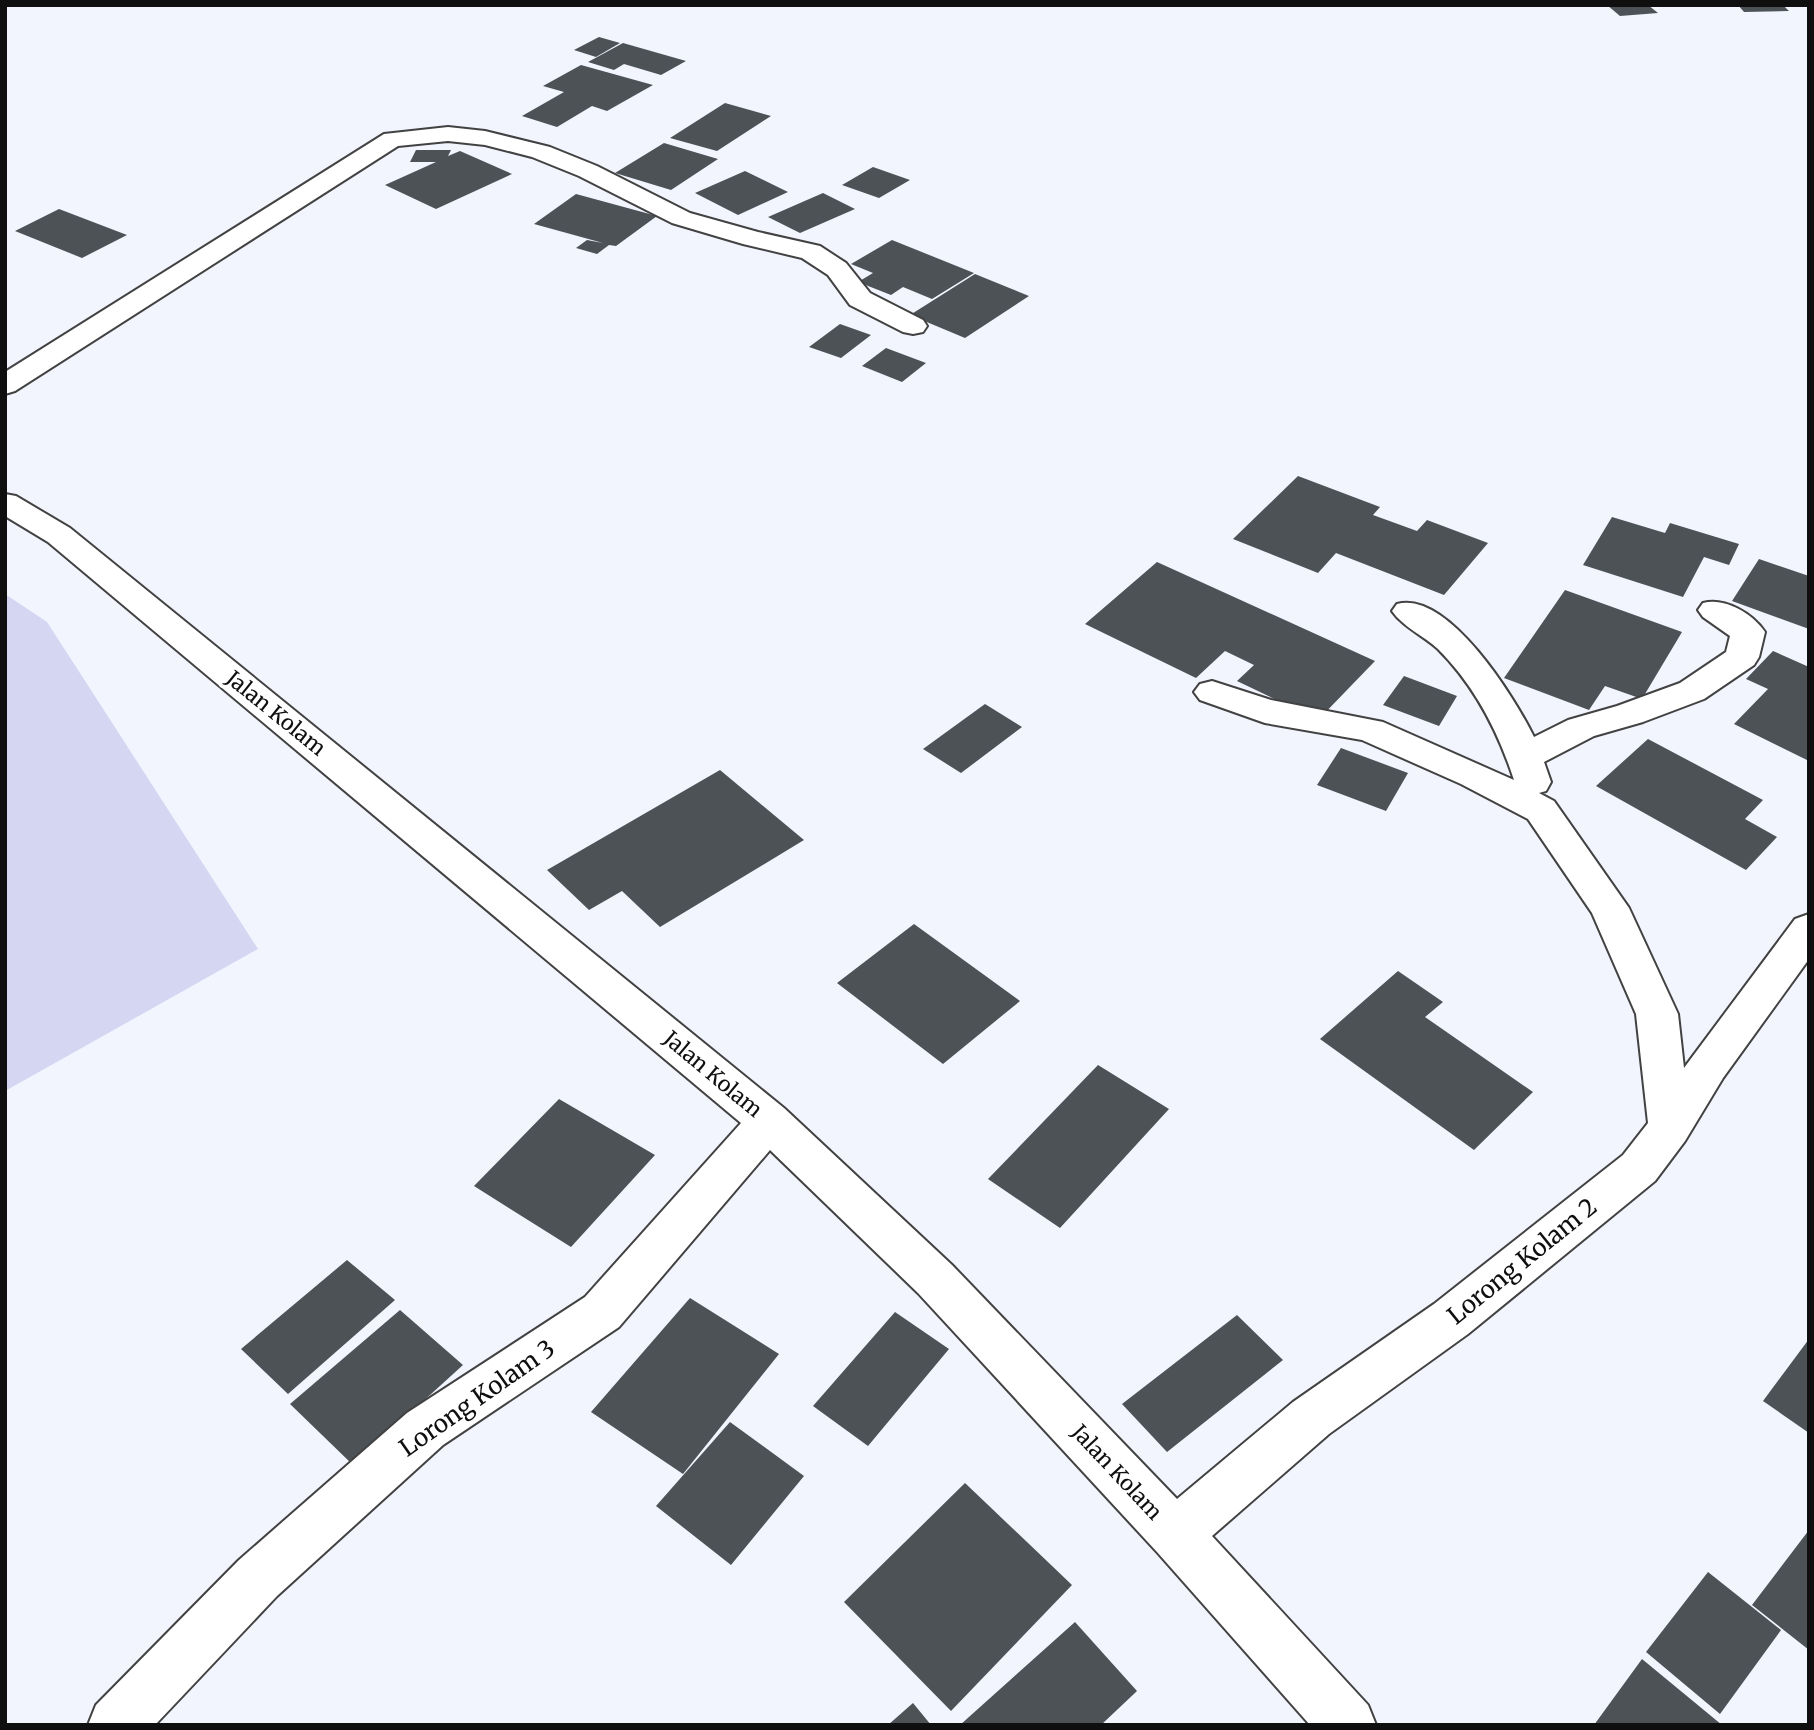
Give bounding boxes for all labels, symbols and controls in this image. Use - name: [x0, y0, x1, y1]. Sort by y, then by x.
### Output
- street label: Jalan Kolam: [220, 664, 331, 762]
- street label: Jalan Kolam: [657, 1024, 768, 1123]
- street label: Lorong Kolam 2: [1441, 1191, 1603, 1331]
- street label: Lorong Kolam 3: [393, 1333, 561, 1463]
- street label: Jalan Kolam: [1065, 1418, 1168, 1525]

